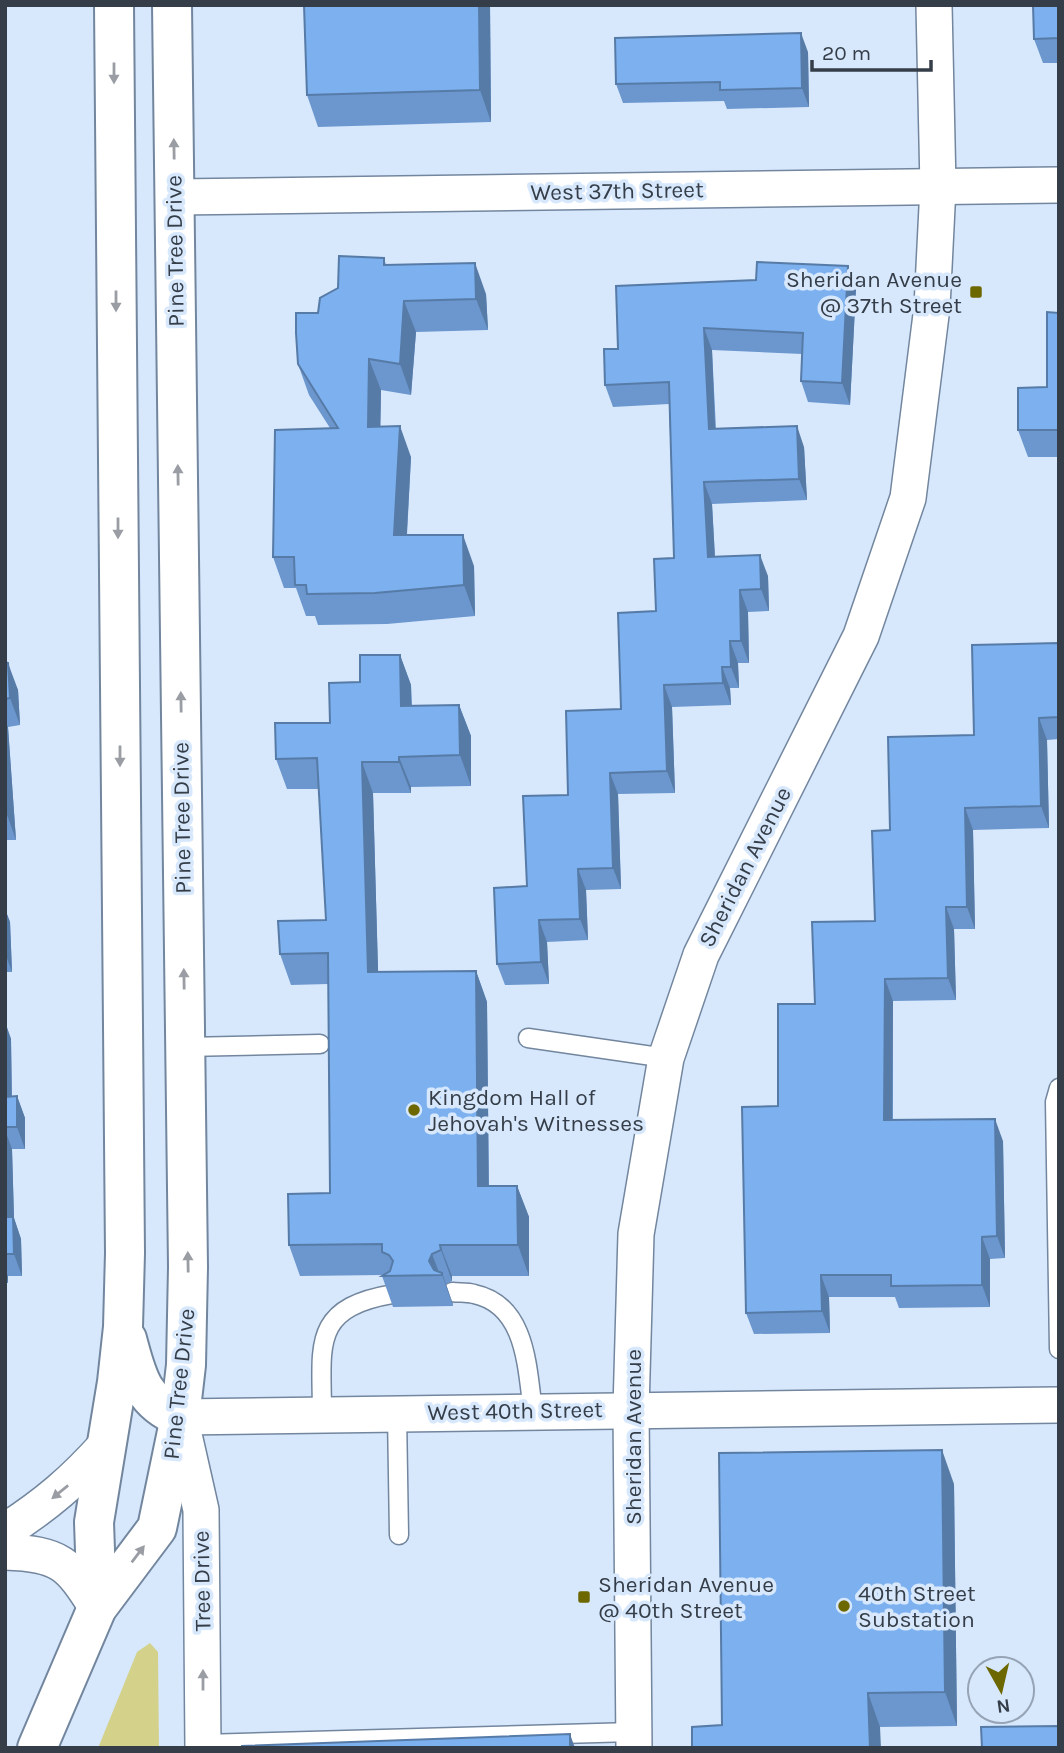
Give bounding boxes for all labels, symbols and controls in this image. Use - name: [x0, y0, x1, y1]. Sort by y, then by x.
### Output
- scale bar: [812, 28, 931, 72]
- text: 20 m: [822, 41, 871, 65]
- one-way arrow: [109, 63, 120, 85]
- one-way arrow: [168, 138, 180, 160]
- street label: Pine Tree Drive: [160, 175, 190, 327]
- street label: West 37th Street: [530, 176, 704, 206]
- place label: Sheridan Avenue @ 37th Street: [786, 266, 962, 319]
- marker: Sheridan Avenue @ 37th Street: [968, 284, 984, 300]
- one-way arrow: [111, 290, 122, 312]
- one-way arrow: [172, 464, 184, 486]
- one-way arrow: [112, 518, 124, 540]
- one-way arrow: [175, 691, 187, 713]
- street label: Pine Tree Drive: [167, 742, 197, 894]
- one-way arrow: [114, 745, 126, 767]
- street label: Sheridan Avenue: [693, 782, 797, 952]
- one-way arrow: [178, 968, 190, 990]
- place label: Kingdom Hall of Jehovah's Witnesses: [428, 1084, 644, 1137]
- marker: Kingdom Hall of Jehovah's Witnesses: [406, 1102, 422, 1118]
- one-way arrow: [182, 1250, 194, 1272]
- street label: Pine Tree Drive: [158, 1307, 200, 1461]
- street label: Sheridan Avenue: [620, 1349, 647, 1525]
- street label: West 40th Street: [427, 1396, 603, 1426]
- one-way arrow: [51, 1484, 69, 1499]
- street label: Tree Drive: [188, 1530, 216, 1632]
- one-way arrow: [131, 1545, 146, 1563]
- place label: Sheridan Avenue @ 40th Street: [598, 1571, 774, 1624]
- place label: 40th Street Substation: [858, 1580, 976, 1633]
- marker: Sheridan Avenue @ 40th Street: [576, 1589, 592, 1605]
- marker: 40th Street Substation: [836, 1598, 852, 1614]
- north arrow: [966, 1655, 1036, 1725]
- one-way arrow: [197, 1668, 209, 1690]
- text: N: [995, 1694, 1012, 1718]

